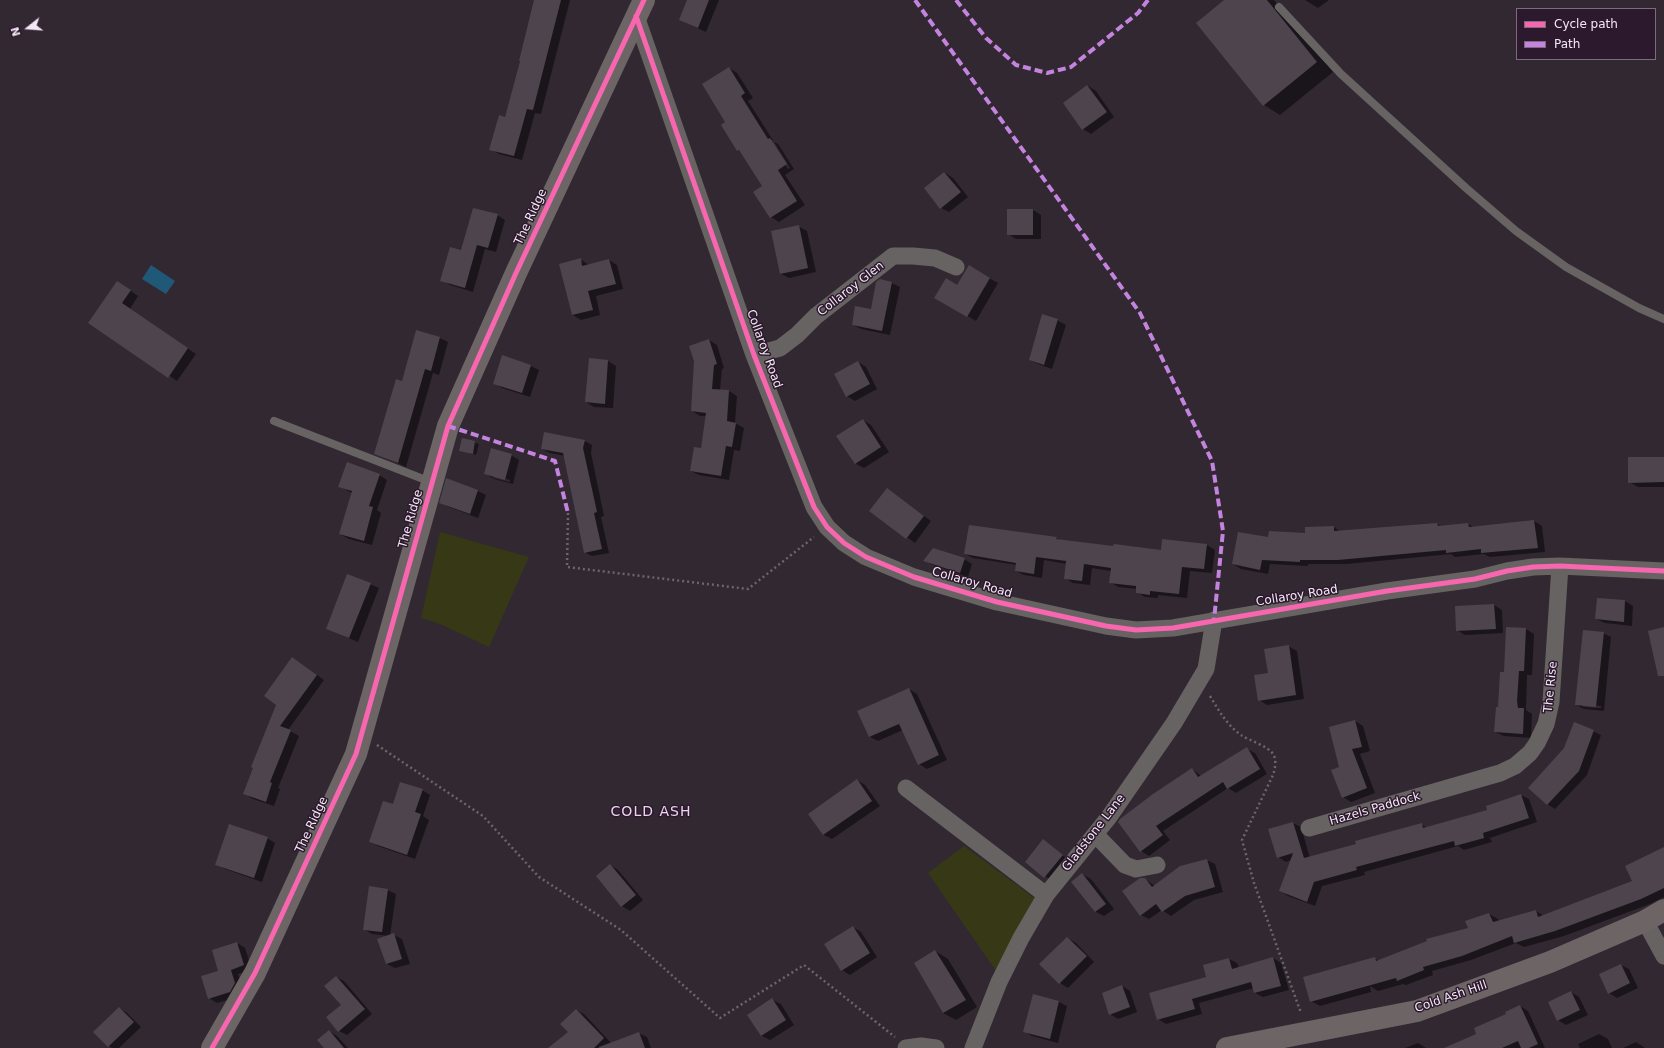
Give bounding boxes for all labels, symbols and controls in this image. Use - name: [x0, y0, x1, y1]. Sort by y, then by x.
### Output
- north arrow: [8, 8, 48, 48]
- legend: [1516, 8, 1656, 60]
- text: Cycle path: [1554, 17, 1618, 31]
- text: N: [8, 25, 24, 38]
- text: Path: [1554, 37, 1580, 51]
- street label: The Ridge: [512, 187, 550, 247]
- street label: Collaroy Glen: [815, 259, 887, 319]
- street label: Collaroy Road: [743, 308, 785, 390]
- street label: The Ridge: [396, 488, 426, 550]
- street label: Collaroy Road: [930, 565, 1014, 601]
- street label: Collaroy Road: [1255, 582, 1339, 610]
- street label: The Rise: [1541, 661, 1561, 713]
- street label: Hazels Paddock: [1328, 789, 1422, 829]
- street label: Gladstone Lane: [1059, 792, 1129, 874]
- street label: The Ridge: [293, 795, 331, 855]
- district label: COLD ASH: [611, 804, 691, 820]
- street label: Cold Ash Hill: [1413, 978, 1489, 1016]

